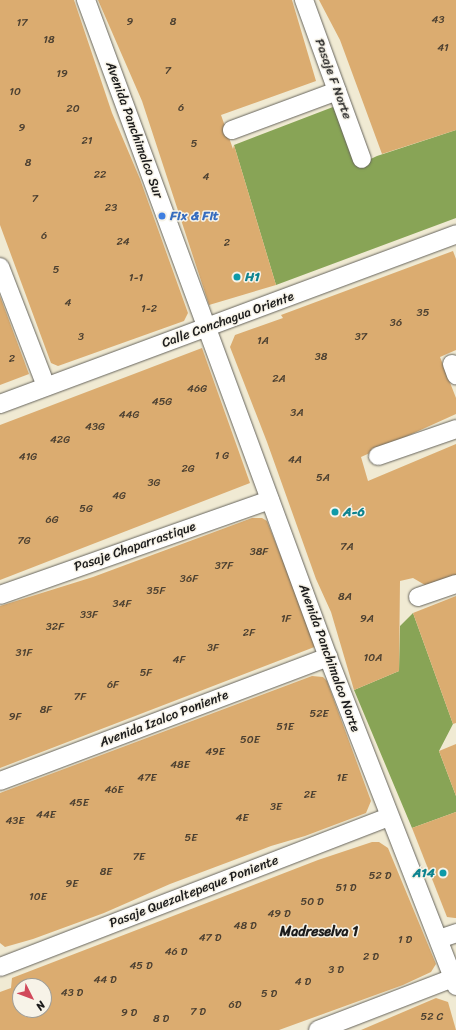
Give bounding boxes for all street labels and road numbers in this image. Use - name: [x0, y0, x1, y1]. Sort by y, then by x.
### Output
- street label: Pasaje F Norte: [311, 37, 355, 121]
- street label: Avenida Panchimalco Sur: [102, 60, 166, 200]
- street label: Calle Conchagua Oriente: [160, 289, 296, 351]
- street label: Pasaje Chaparrastique: [72, 519, 198, 575]
- street label: Avenida Panchimalco Norte: [295, 582, 363, 734]
- street label: Avenida Izalco Poniente: [97, 687, 231, 751]
- street label: Pasaje Quezaltepeque Poniente: [108, 853, 280, 931]

